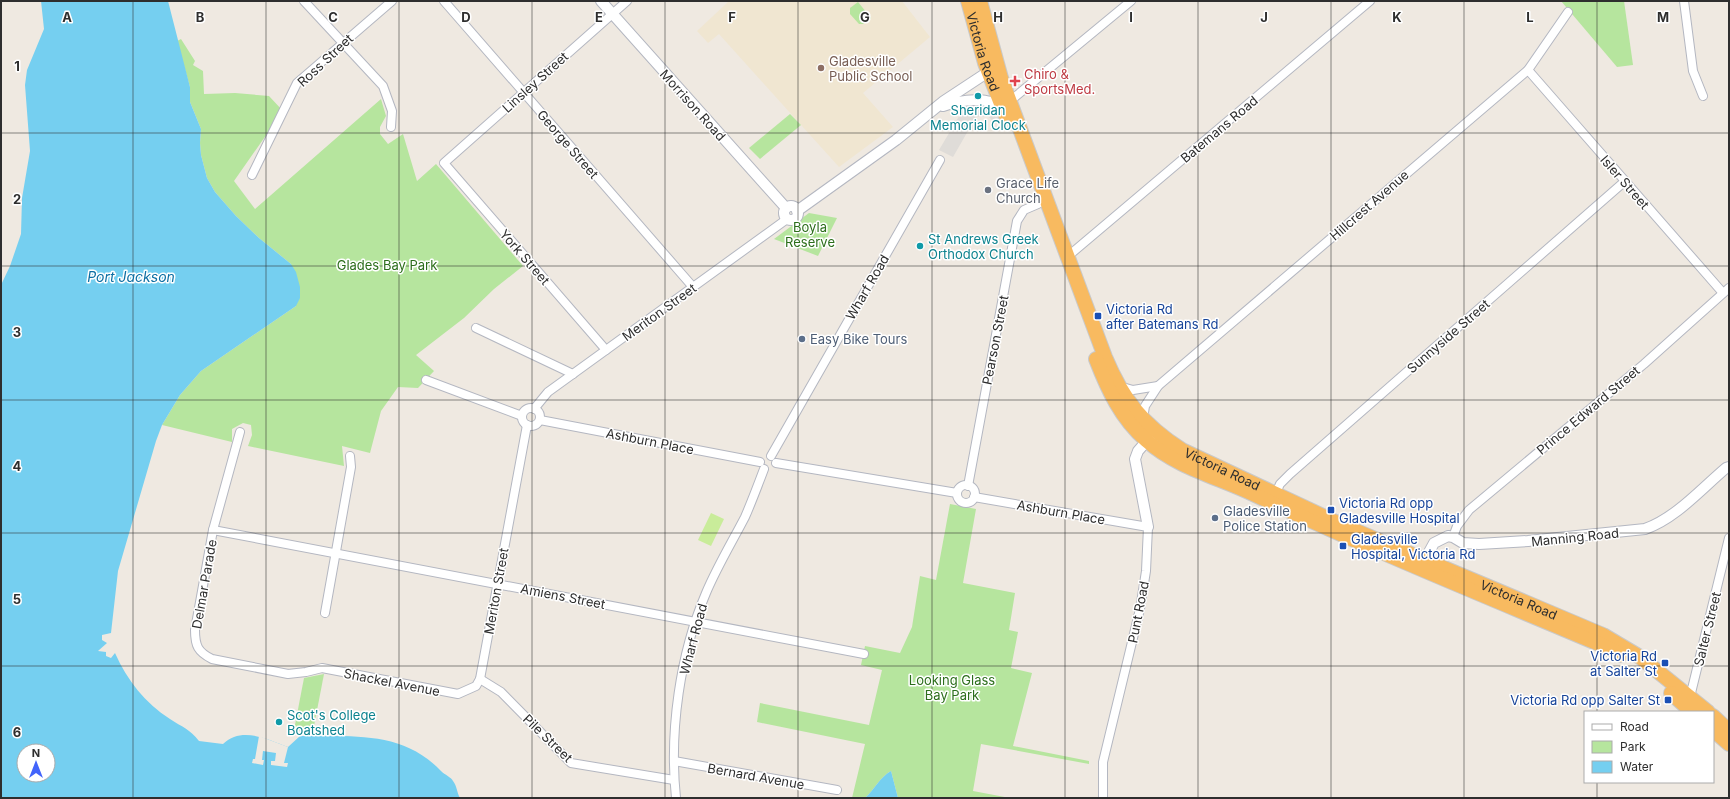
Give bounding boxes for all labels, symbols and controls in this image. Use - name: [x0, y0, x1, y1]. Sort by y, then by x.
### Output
- text: A: [62, 9, 72, 25]
- text: B: [196, 9, 205, 25]
- text: C: [328, 9, 338, 25]
- text: D: [461, 9, 471, 25]
- text: E: [595, 9, 603, 25]
- text: F: [728, 9, 736, 25]
- text: G: [860, 9, 870, 25]
- text: H: [993, 9, 1003, 25]
- text: I: [1129, 9, 1133, 25]
- text: J: [1260, 9, 1268, 25]
- text: K: [1392, 9, 1402, 25]
- text: L: [1526, 9, 1534, 25]
- text: M: [1657, 9, 1669, 25]
- street label: Victoria Road: [963, 10, 1003, 94]
- street label: Ross Street: [294, 30, 356, 90]
- street label: Linsley Street: [499, 48, 571, 116]
- place label: Gladesville Public School: [829, 53, 913, 84]
- text: 1: [14, 58, 20, 74]
- marker: Gladesville Public School: [816, 63, 826, 73]
- street label: Morrison Road: [657, 66, 729, 144]
- place label: Chiro & SportsMed.: [1024, 66, 1095, 97]
- marker: Chiro & SportsMed.: [1009, 75, 1021, 87]
- marker: Sheridan Memorial Clock: [973, 91, 983, 101]
- street label: Batemans Road: [1177, 92, 1261, 166]
- place label: Sheridan Memorial Clock: [930, 102, 1026, 133]
- street label: George Street: [534, 106, 602, 182]
- street label: Isler Street: [1597, 152, 1653, 212]
- street label: Hillcrest Avenue: [1326, 166, 1412, 244]
- place label: Grace Life Church: [996, 175, 1059, 206]
- marker: Grace Life Church: [983, 185, 993, 195]
- text: 2: [13, 191, 21, 207]
- park label: Boyla Reserve: [785, 219, 835, 250]
- street label: York Street: [497, 226, 553, 288]
- place label: St Andrews Greek Orthodox Church: [928, 231, 1039, 262]
- marker: St Andrews Greek Orthodox Church: [915, 241, 925, 251]
- street label: Wharf Road: [842, 252, 892, 322]
- park label: Glades Bay Park: [337, 257, 437, 273]
- water label: Port Jackson: [87, 268, 175, 285]
- street label: Meriton Street: [619, 280, 699, 344]
- street label: Pearson Street: [978, 294, 1012, 386]
- street label: Sunnyside Street: [1403, 296, 1493, 376]
- place label: Victoria Rd after Batemans Rd: [1106, 301, 1218, 332]
- marker: Victoria Rd after Batemans Rd: [1093, 311, 1103, 321]
- text: 3: [13, 324, 21, 340]
- place label: Easy Bike Tours: [810, 331, 907, 347]
- marker: Easy Bike Tours: [797, 334, 807, 344]
- street label: Prince Edward Street: [1533, 362, 1643, 458]
- street label: Ashburn Place: [605, 425, 695, 457]
- street label: Victoria Road: [1182, 444, 1263, 494]
- text: 4: [13, 458, 22, 474]
- place label: Victoria Rd opp Gladesville Hospital: [1339, 495, 1460, 526]
- street label: Ashburn Place: [1016, 496, 1106, 528]
- place label: Gladesville Police Station: [1223, 503, 1307, 534]
- marker: Victoria Rd opp Gladesville Hospital: [1326, 505, 1336, 515]
- marker: Gladesville Police Station: [1210, 513, 1220, 523]
- street label: Manning Road: [1530, 524, 1620, 550]
- place label: Gladesville Hospital, Victoria Rd: [1351, 531, 1475, 562]
- street label: Delmar Parade: [188, 538, 220, 630]
- marker: Gladesville Hospital, Victoria Rd: [1338, 541, 1348, 551]
- street label: Meriton Street: [481, 547, 511, 635]
- street label: Victoria Road: [1478, 576, 1560, 623]
- street label: Amiens Street: [519, 580, 607, 612]
- street label: Punt Road: [1124, 580, 1152, 644]
- street label: Salter Street: [1690, 590, 1724, 668]
- text: 5: [13, 591, 21, 607]
- street label: Wharf Road: [676, 602, 710, 676]
- place label: Victoria Rd at Salter St: [1590, 648, 1657, 679]
- marker: Victoria Rd at Salter St: [1660, 658, 1670, 668]
- street label: Shackel Avenue: [343, 665, 441, 699]
- park label: Looking Glass Bay Park: [909, 672, 995, 703]
- place label: Victoria Rd opp Salter St: [1510, 692, 1660, 708]
- marker: Victoria Rd opp Salter St: [1663, 695, 1673, 705]
- place label: Scot's College Boatshed: [287, 707, 376, 738]
- street label: Pile Street: [520, 711, 576, 765]
- legend: [1584, 711, 1714, 783]
- marker: Scot's College Boatshed: [274, 717, 284, 727]
- text: Road: [1620, 719, 1649, 734]
- text: 6: [13, 724, 21, 740]
- text: Park: [1620, 739, 1646, 754]
- north arrow: [16, 743, 56, 783]
- text: N: [32, 746, 40, 760]
- text: Water: [1620, 759, 1654, 774]
- street label: Bernard Avenue: [706, 760, 806, 792]

